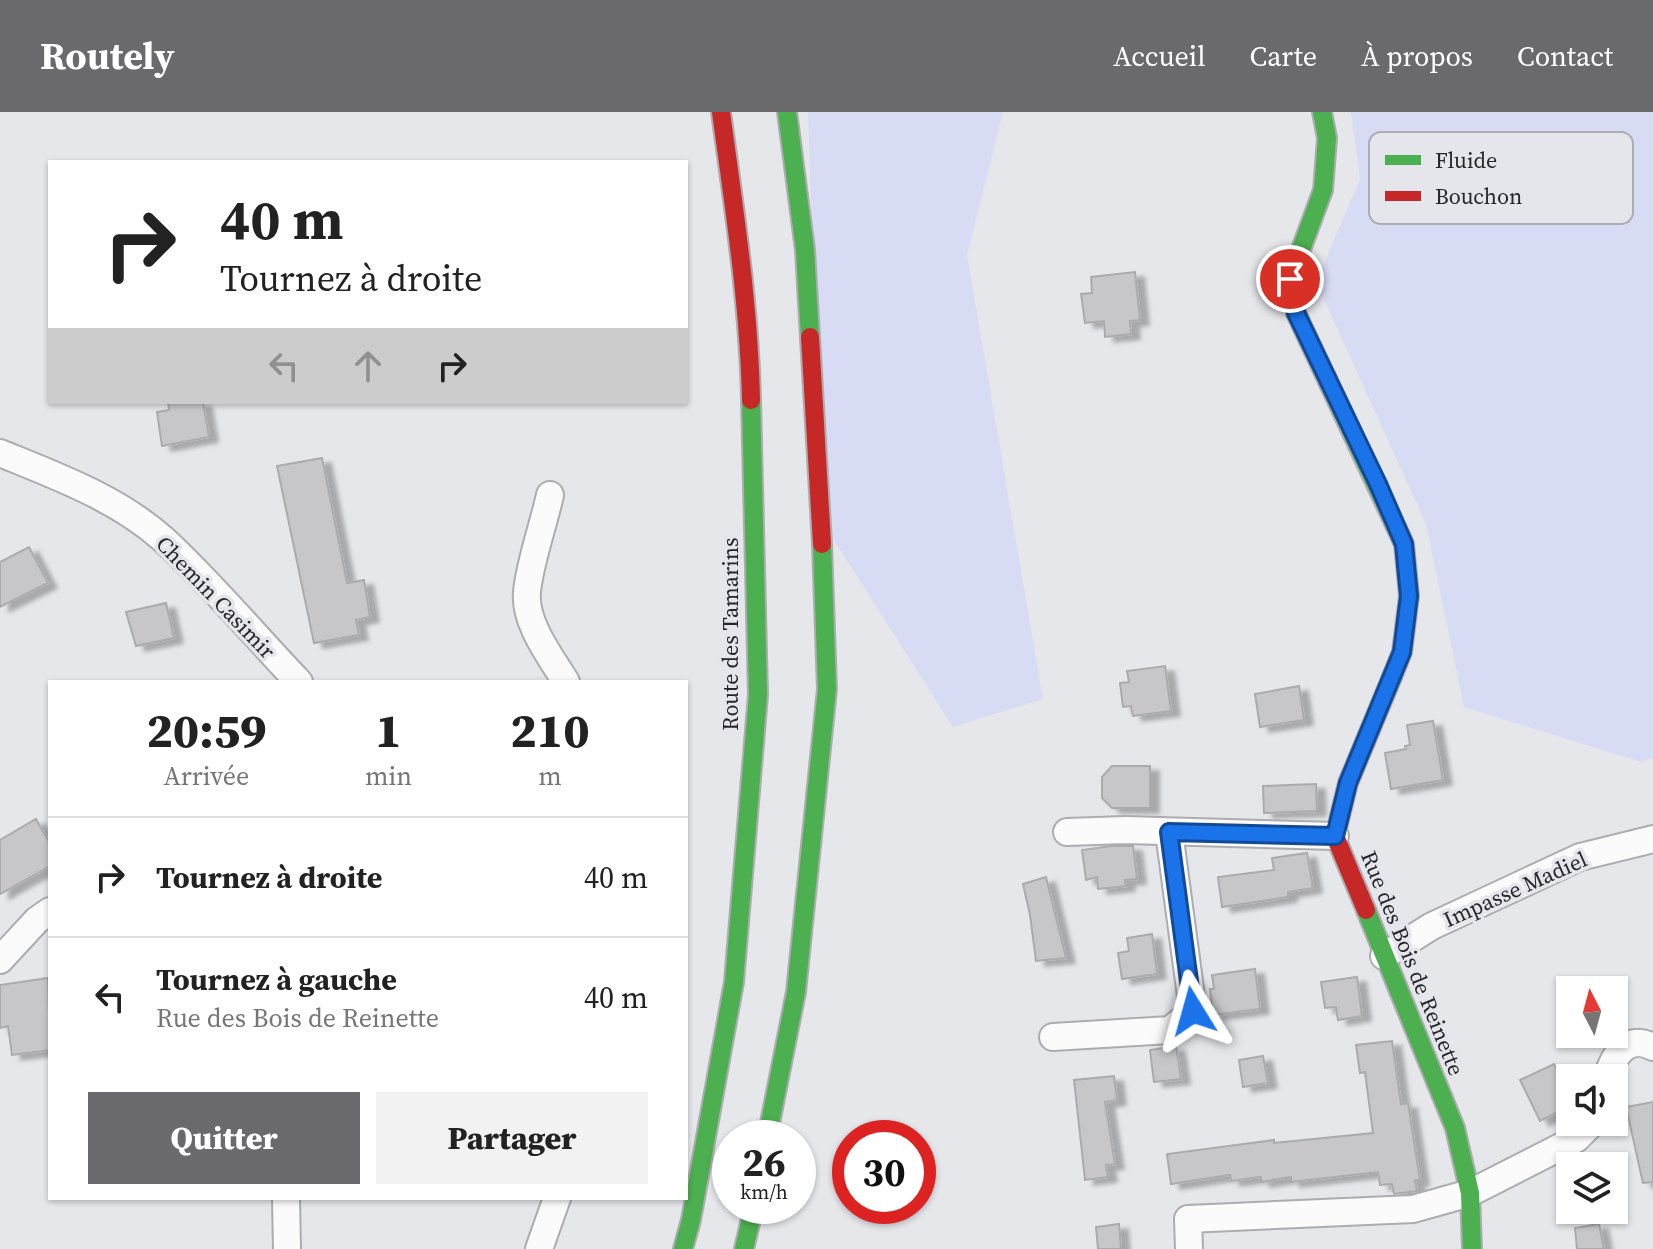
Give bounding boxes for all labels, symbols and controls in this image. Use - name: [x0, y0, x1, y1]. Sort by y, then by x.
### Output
- text: Routely: [40, 30, 175, 82]
- text: Accueil: [1113, 37, 1206, 75]
- text: Carte: [1250, 37, 1317, 75]
- text: À propos: [1361, 37, 1473, 75]
- text: Contact: [1517, 37, 1613, 75]
- legend: [1369, 132, 1633, 224]
- text: Fluide: [1435, 145, 1497, 175]
- text: 40 m: [220, 181, 343, 258]
- text: Bouchon: [1435, 181, 1522, 211]
- icon: right: [88, 192, 192, 296]
- pin: [1256, 245, 1324, 313]
- text: Tournez à droite: [220, 254, 482, 303]
- icon: arrive: [1268, 257, 1312, 301]
- icon: left: [262, 344, 306, 388]
- icon: ahead: [346, 344, 390, 388]
- icon: right: [430, 344, 474, 388]
- street label: Chemin Casimir: [150, 529, 283, 665]
- street label: Route des Tamarins: [715, 537, 745, 731]
- text: 20:59: [146, 697, 267, 763]
- text: 1: [375, 697, 402, 763]
- text: 210: [510, 697, 590, 763]
- text: Arrivée: [164, 758, 249, 794]
- text: min: [365, 758, 412, 794]
- text: m: [538, 758, 562, 794]
- street label: Impasse Madiel: [1438, 844, 1592, 934]
- street label: Rue des Bois de Reinette: [1354, 846, 1472, 1080]
- icon: right: [88, 855, 132, 899]
- text: Tournez à droite: [156, 857, 382, 898]
- text: 40 m: [584, 857, 648, 898]
- text: Tournez à gauche: [156, 959, 397, 1000]
- position arrow: [1151, 969, 1235, 1053]
- icon: left: [88, 975, 132, 1019]
- north arrow: [1556, 976, 1628, 1048]
- map controls: [1556, 976, 1628, 1224]
- text: 40 m: [584, 977, 648, 1018]
- text: Rue des Bois de Reinette: [156, 1000, 439, 1036]
- button: sound: [1556, 1064, 1628, 1136]
- button: Quitter: [88, 1092, 360, 1184]
- button: Partager: [376, 1092, 648, 1184]
- speed limit sign: 30: [832, 1120, 936, 1224]
- text: 26: [742, 1135, 786, 1189]
- button: layers: [1556, 1152, 1628, 1224]
- text: km/h: [740, 1178, 788, 1206]

